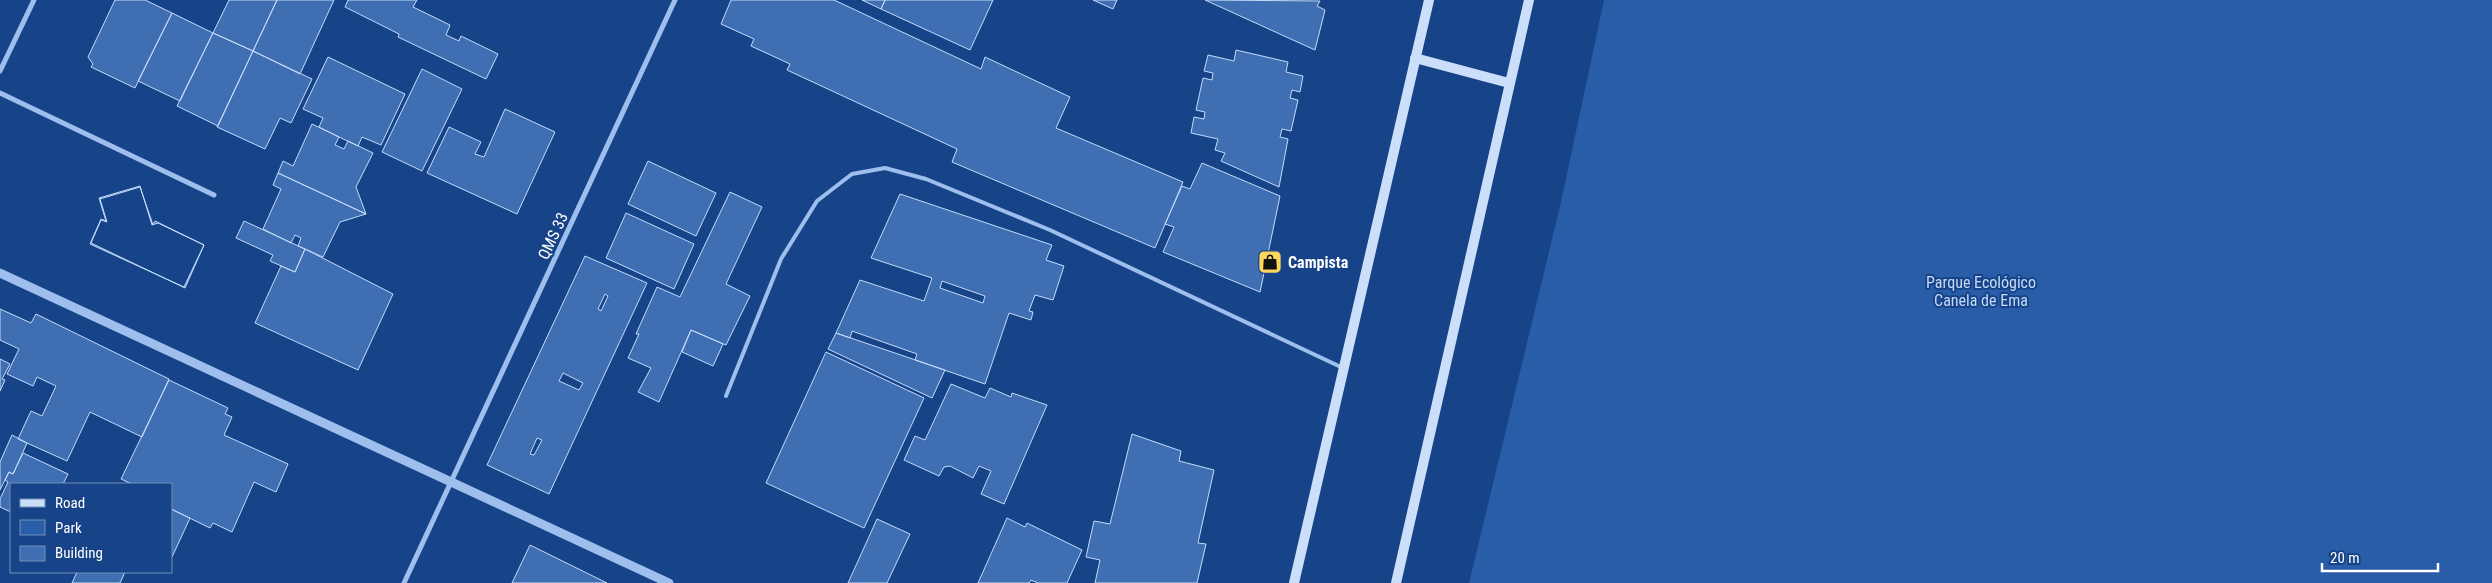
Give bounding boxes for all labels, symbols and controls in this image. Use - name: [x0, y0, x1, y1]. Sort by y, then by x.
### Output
- street label: QMS 33: [534, 210, 572, 262]
- shop icon: Campista: [1257, 249, 1283, 275]
- place label: Campista: [1288, 253, 1349, 272]
- park label: Parque Ecológico Canela de Ema: [1926, 273, 2036, 310]
- legend: [10, 483, 172, 573]
- text: Road: [55, 494, 85, 512]
- text: Park: [55, 519, 82, 537]
- scale bar: [2322, 540, 2438, 572]
- text: Building: [55, 544, 103, 562]
- text: 20 m: [2330, 549, 2360, 567]

